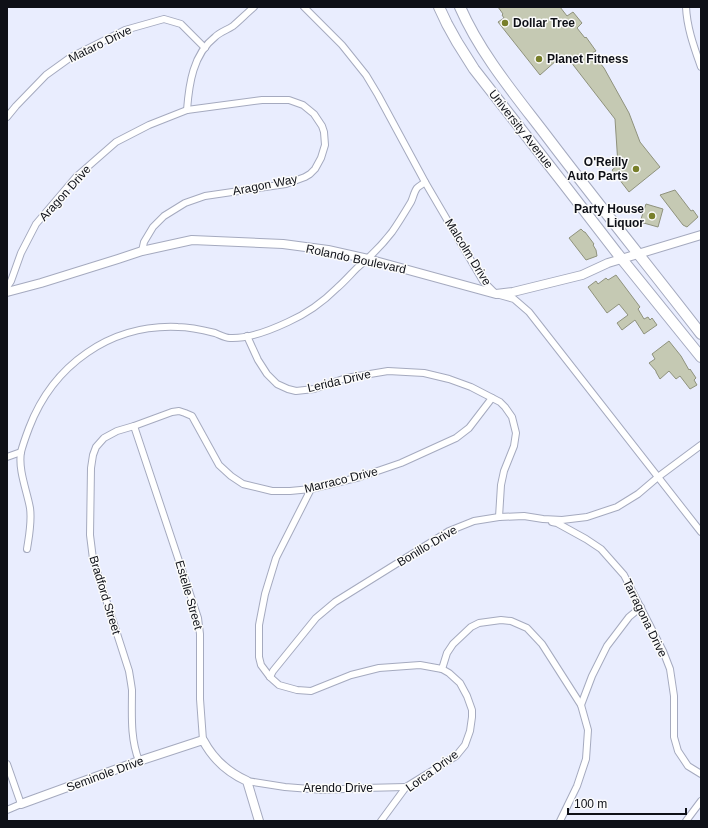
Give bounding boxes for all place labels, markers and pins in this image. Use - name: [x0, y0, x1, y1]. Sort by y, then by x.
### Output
- place label: Dollar Tree: [513, 16, 575, 30]
- marker: Dollar Tree: [500, 18, 510, 28]
- place label: Planet Fitness: [547, 52, 629, 66]
- marker: Planet Fitness: [534, 54, 544, 64]
- place label: O'Reilly Auto Parts: [567, 155, 628, 183]
- marker: O'Reilly Auto Parts: [631, 164, 641, 174]
- place label: Party House Liquor: [574, 202, 644, 230]
- marker: Party House Liquor: [647, 211, 657, 221]

